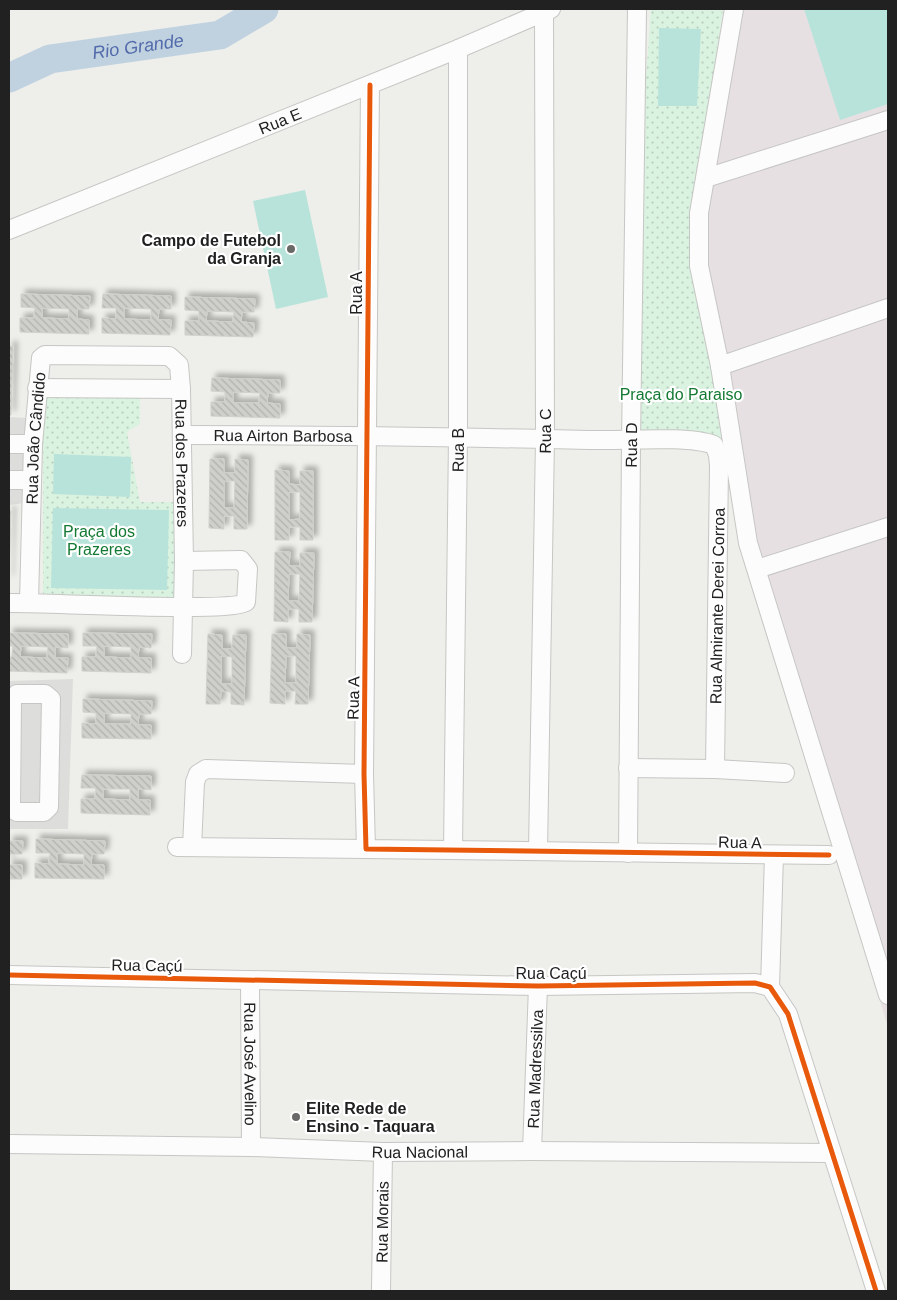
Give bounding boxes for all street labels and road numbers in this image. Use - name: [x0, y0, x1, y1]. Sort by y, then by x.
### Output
- street label: Rua E: [256, 105, 304, 137]
- street label: Rua A: [348, 271, 365, 315]
- street label: Rua João Cândido: [23, 371, 49, 505]
- street label: Rua dos Prazeres: [172, 399, 191, 527]
- street label: Rua C: [537, 408, 554, 454]
- street label: Rua D: [623, 422, 640, 468]
- street label: Rua Airton Barbosa: [214, 427, 353, 445]
- street label: Rua B: [450, 428, 467, 472]
- street label: Rua Almirante Derei Corroa: [707, 508, 728, 704]
- street label: Rua A: [345, 676, 362, 720]
- street label: Rua A: [718, 834, 762, 851]
- street label: Rua Caçú: [111, 956, 183, 975]
- street label: Rua Caçú: [515, 965, 587, 982]
- street label: Rua José Avelino: [241, 1002, 259, 1126]
- street label: Rua Madressilva: [525, 1009, 546, 1129]
- street label: Rua Nacional: [371, 1143, 468, 1161]
- street label: Rua Morais: [373, 1181, 392, 1263]

